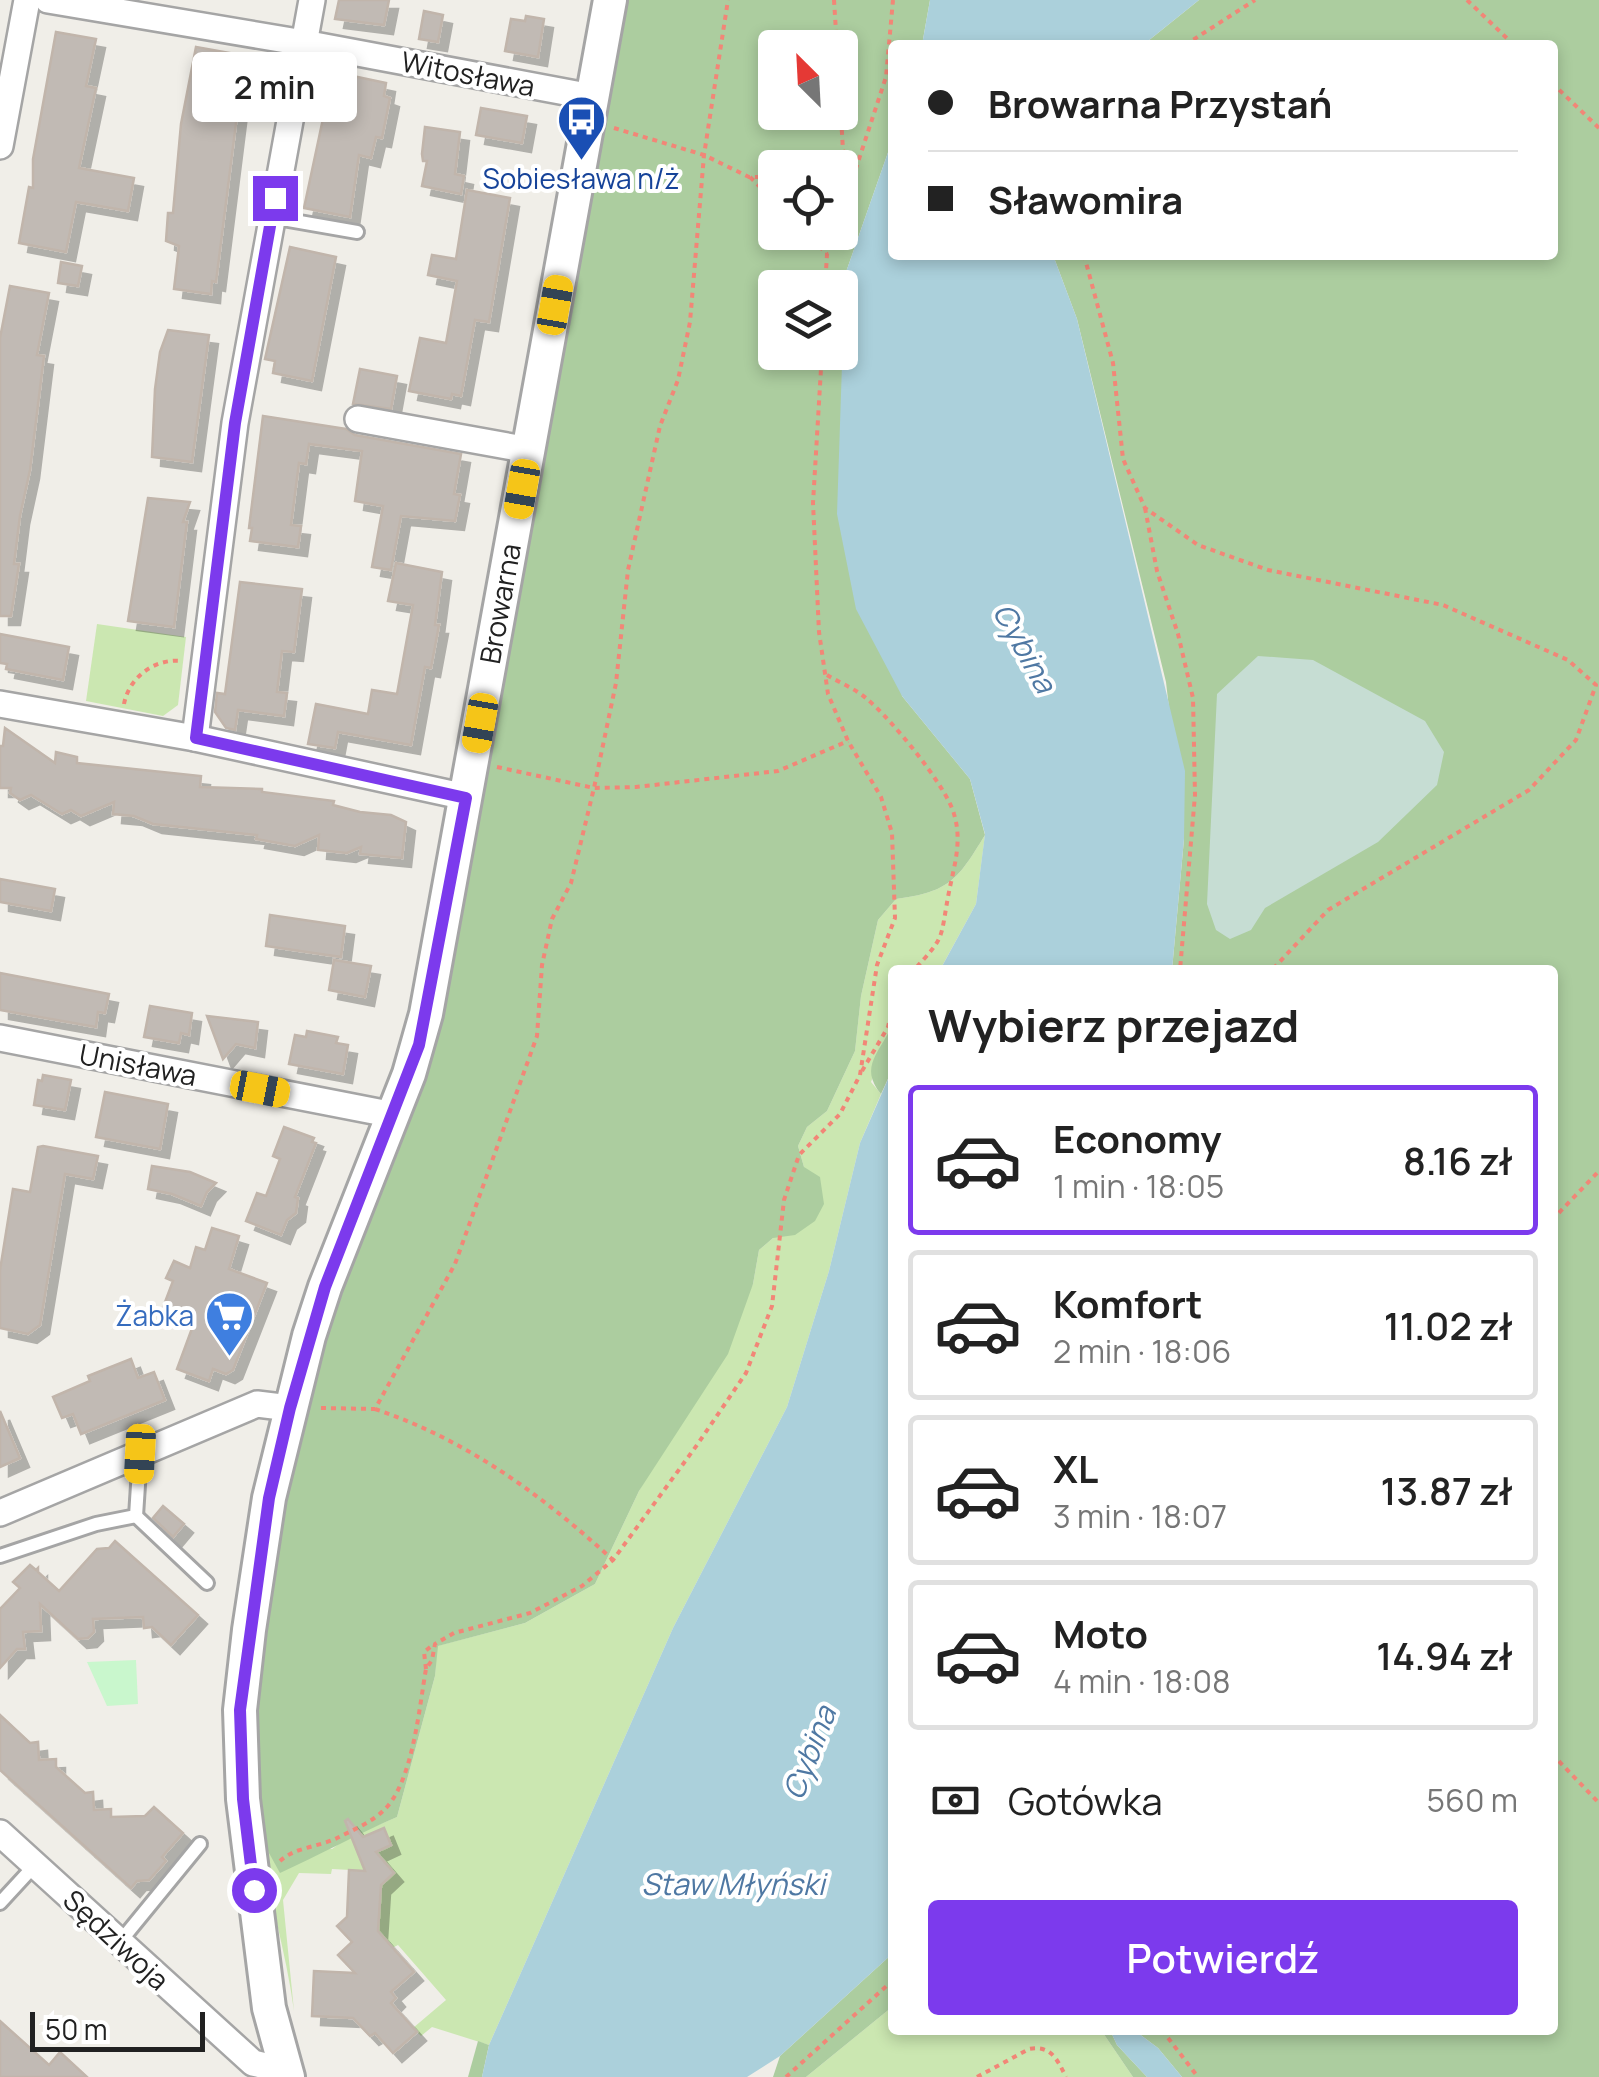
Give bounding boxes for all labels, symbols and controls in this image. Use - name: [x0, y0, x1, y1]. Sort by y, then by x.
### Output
- north arrow: [758, 30, 858, 130]
- map controls: [758, 30, 858, 370]
- street label: Witosława: [398, 41, 538, 105]
- callout: 2 min: [192, 53, 358, 123]
- text: 2 min: [234, 65, 315, 109]
- text: Browarna Przystań: [988, 77, 1332, 129]
- bus stop icon: Sobiesława n/ż: [555, 93, 607, 161]
- button: locate: [758, 150, 858, 250]
- place label: Sobiesława n/ż: [482, 159, 680, 197]
- text: Sławomira: [988, 173, 1183, 225]
- route end: [253, 176, 298, 221]
- button: layers: [758, 270, 858, 370]
- car: [535, 273, 575, 337]
- car: [502, 457, 542, 521]
- street label: Browarna: [470, 540, 529, 667]
- water label: Cybina: [984, 595, 1067, 701]
- car: [460, 691, 500, 755]
- text: Wybierz przejazd: [928, 994, 1299, 1056]
- street label: Unisława: [76, 1034, 200, 1094]
- car: [228, 1069, 292, 1109]
- text: Economy: [1053, 1112, 1222, 1164]
- icon: car: [933, 1115, 1023, 1205]
- text: 8.16 zł: [1403, 1134, 1513, 1186]
- text: 1 min · 18:05: [1053, 1164, 1224, 1208]
- text: Komfort: [1053, 1277, 1202, 1329]
- icon: car: [933, 1280, 1023, 1370]
- supermarket icon: Żabka: [203, 1290, 255, 1358]
- place label: Żabka: [115, 1296, 194, 1334]
- text: 11.02 zł: [1384, 1299, 1513, 1351]
- text: 2 min · 18:06: [1053, 1329, 1231, 1373]
- car: [123, 1423, 157, 1485]
- text: XL: [1053, 1442, 1098, 1494]
- icon: car: [933, 1445, 1023, 1535]
- text: 13.87 zł: [1380, 1464, 1513, 1516]
- text: 3 min · 18:07: [1053, 1494, 1227, 1538]
- text: Moto: [1053, 1607, 1148, 1659]
- icon: car: [933, 1610, 1023, 1700]
- text: 14.94 zł: [1376, 1629, 1513, 1681]
- text: 4 min · 18:08: [1053, 1659, 1231, 1703]
- water label: Cybina: [772, 1699, 846, 1805]
- icon: cash: [928, 1773, 983, 1828]
- text: Gotówka: [1008, 1774, 1163, 1826]
- text: 560 m: [1427, 1778, 1518, 1822]
- water label: Staw Młyński: [641, 1863, 829, 1904]
- route start: [232, 1868, 277, 1913]
- street label: Sędziwoja: [56, 1880, 178, 1998]
- button: Potwierdź: [928, 1900, 1518, 2015]
- scale bar: [30, 2007, 205, 2052]
- text: 50 m: [45, 2010, 108, 2048]

